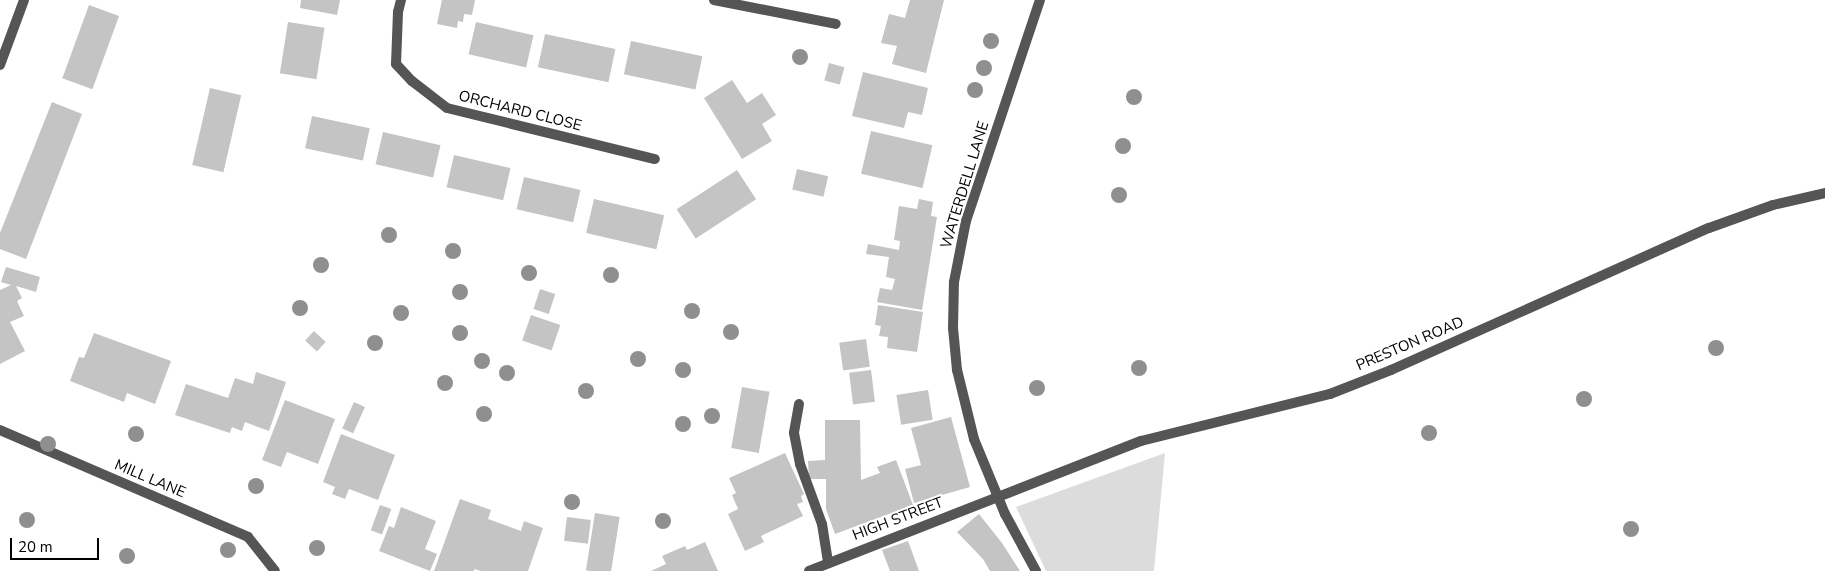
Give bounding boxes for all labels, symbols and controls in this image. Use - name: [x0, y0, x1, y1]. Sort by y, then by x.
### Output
- street label: ORCHARD CLOSE: [457, 87, 583, 135]
- street label: WATERDELL LANE: [937, 119, 993, 251]
- street label: PRESTON ROAD: [1353, 313, 1467, 375]
- street label: MILL LANE: [112, 456, 188, 502]
- street label: HIGH STREET: [850, 493, 946, 545]
- scale bar: [12, 528, 101, 560]
- text: 20 m: [18, 537, 53, 557]

